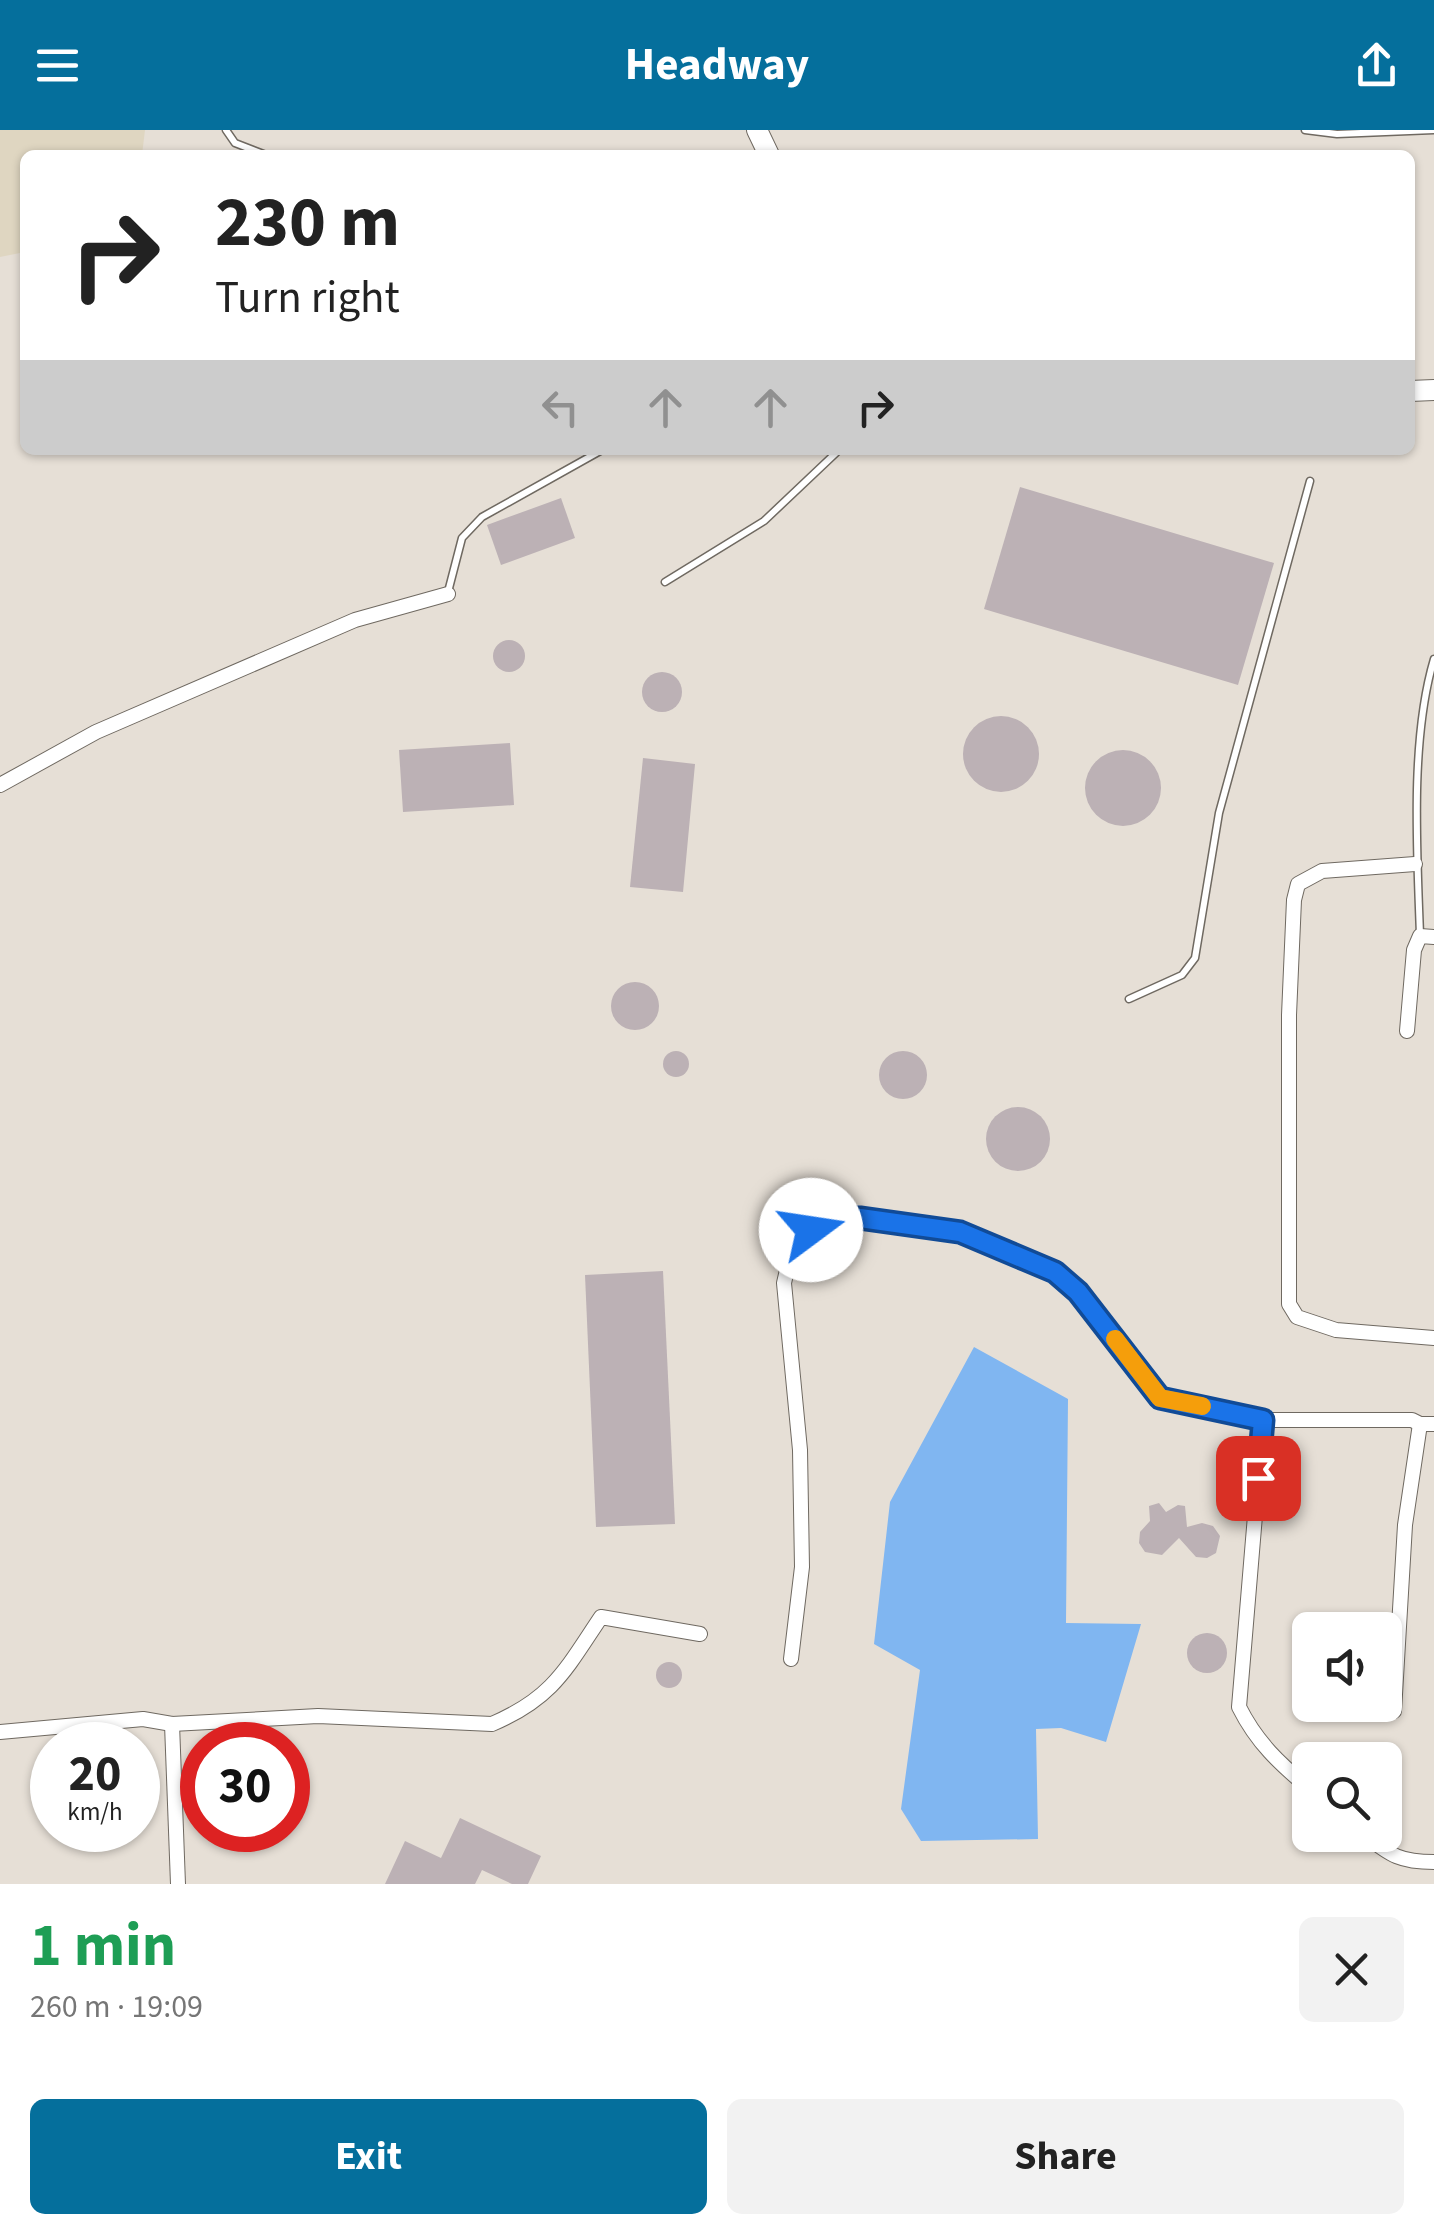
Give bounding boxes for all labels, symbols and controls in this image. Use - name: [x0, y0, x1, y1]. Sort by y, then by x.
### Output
- text: Headway: [625, 33, 809, 97]
- icon: menu: [30, 38, 85, 93]
- icon: share: [1349, 38, 1404, 93]
- text: 230 m: [215, 173, 400, 273]
- icon: right: [50, 190, 180, 320]
- text: Turn right: [215, 266, 400, 330]
- icon: left: [533, 380, 588, 435]
- icon: ahead: [638, 380, 693, 435]
- icon: ahead: [743, 380, 798, 435]
- icon: right: [848, 380, 903, 435]
- position arrow: [759, 1178, 863, 1282]
- pin: [1216, 1436, 1301, 1521]
- icon: arrive: [1231, 1451, 1286, 1506]
- map controls: [1292, 1612, 1402, 1852]
- button: sound: [1292, 1612, 1402, 1722]
- speed limit sign: 30: [180, 1722, 310, 1852]
- text: 20: [69, 1739, 121, 1810]
- button: search: [1292, 1742, 1402, 1852]
- text: km/h: [67, 1794, 123, 1830]
- text: 1 min: [30, 1904, 176, 1989]
- button: close: [1299, 1917, 1404, 2022]
- text: 260 m · 19:09: [30, 1984, 203, 2030]
- button: Exit: [30, 2099, 707, 2214]
- button: Share: [727, 2099, 1404, 2214]

